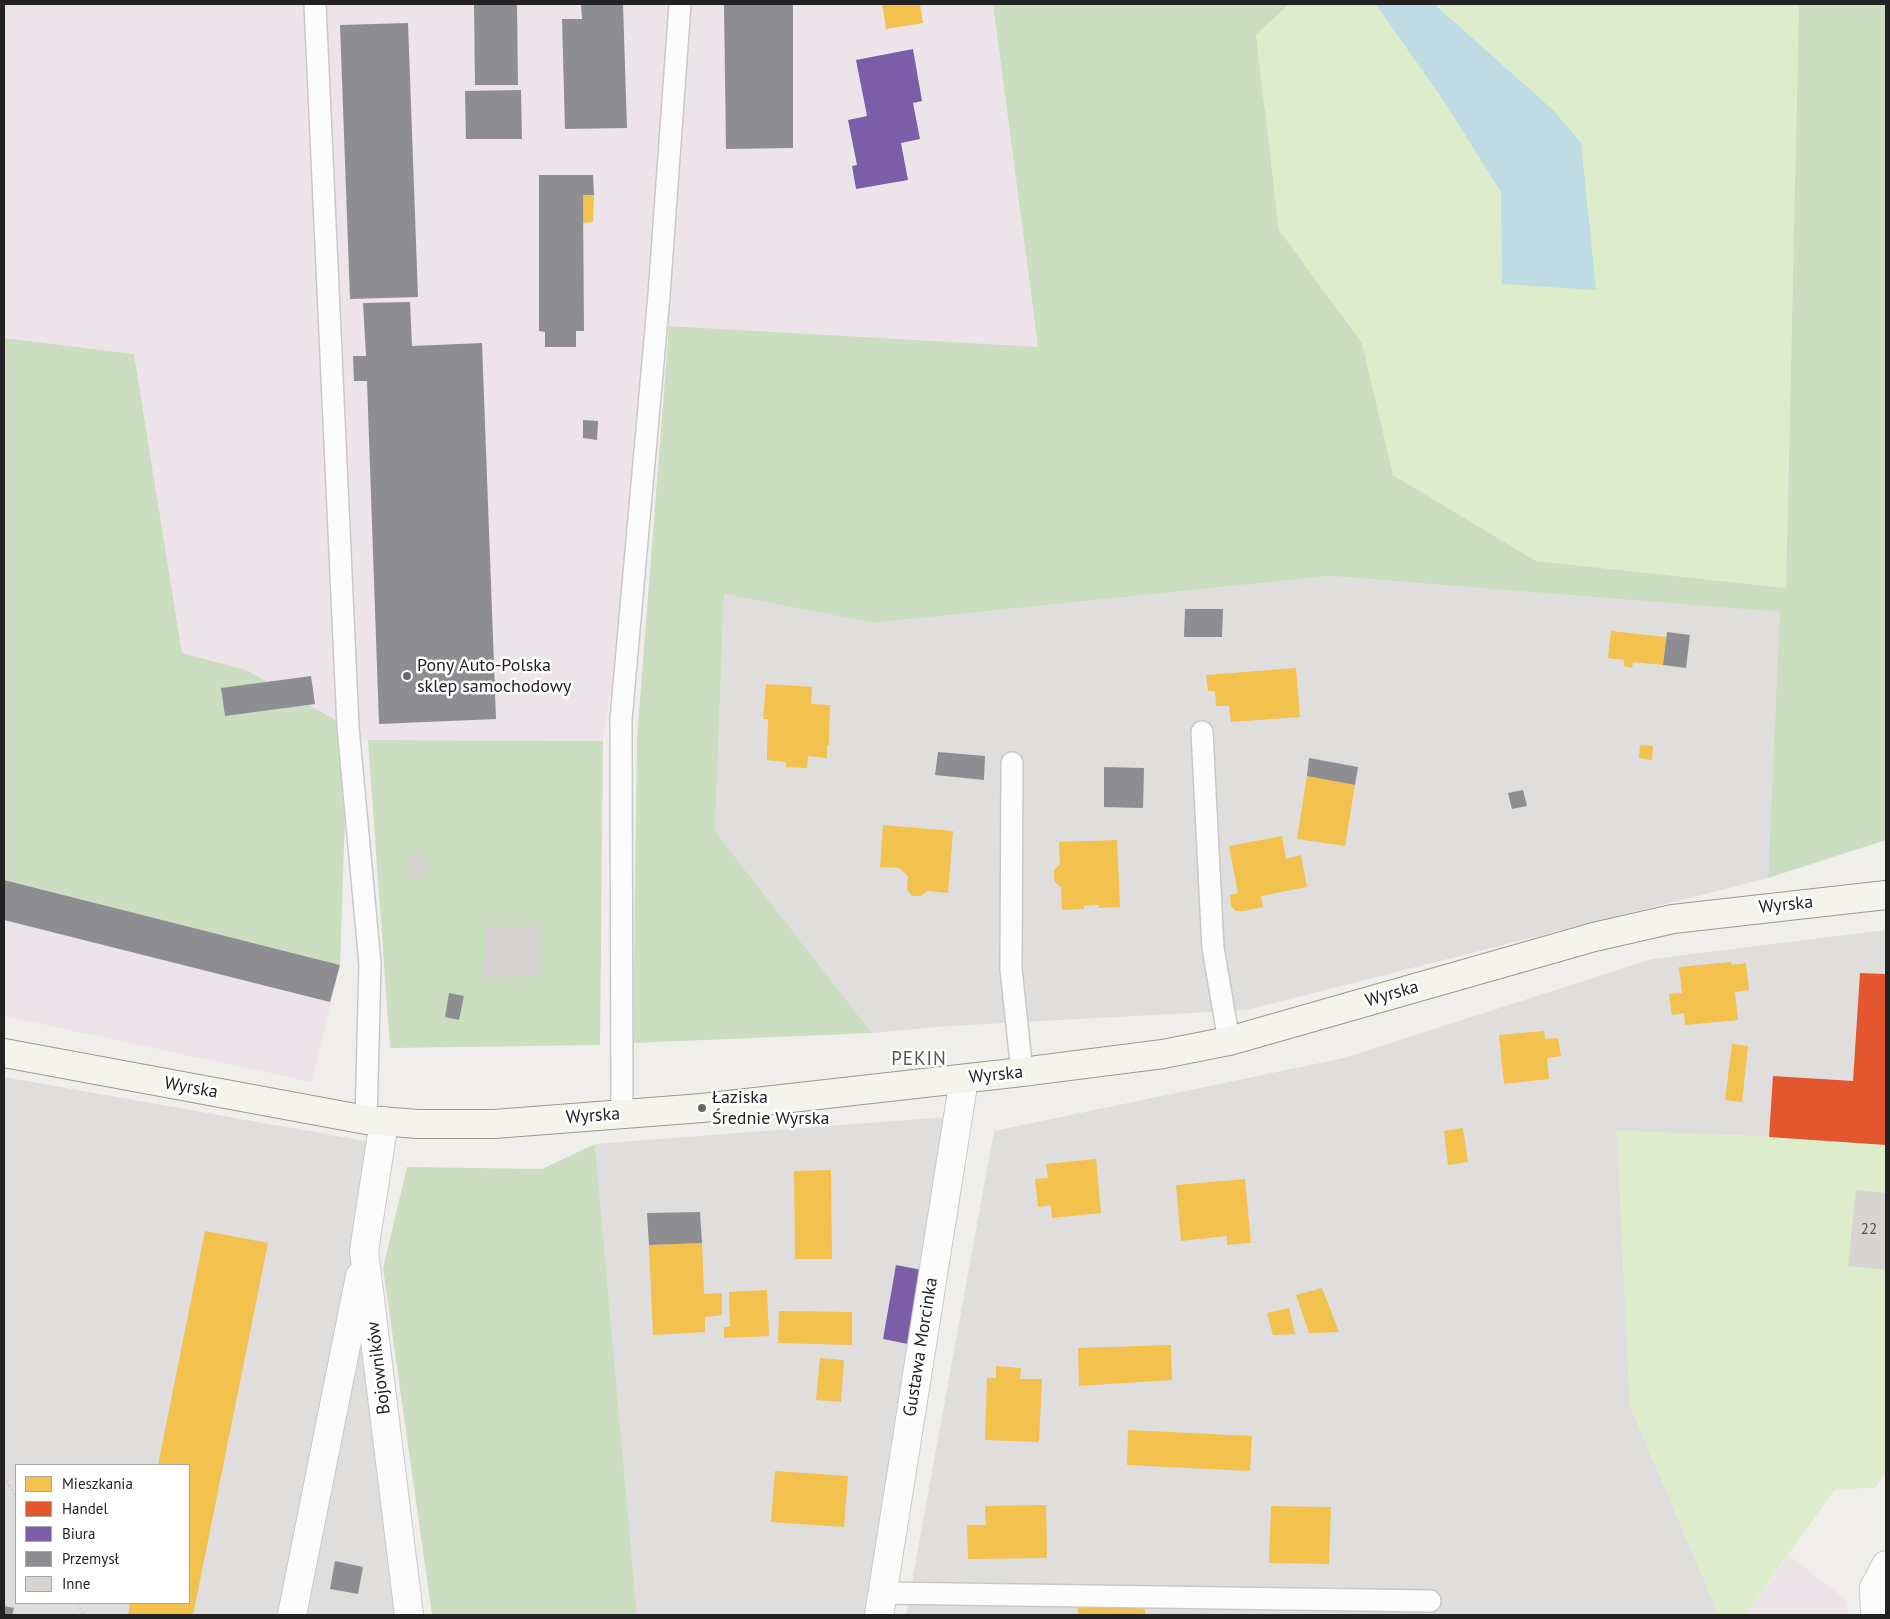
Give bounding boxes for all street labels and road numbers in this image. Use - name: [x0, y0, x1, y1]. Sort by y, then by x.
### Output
- street label: Wyrska: [1758, 891, 1814, 919]
- street label: Wyrska: [1363, 976, 1421, 1012]
- street label: Wyrska: [968, 1061, 1024, 1089]
- street label: Wyrska: [162, 1073, 220, 1103]
- street label: Wyrska: [565, 1103, 621, 1129]
- street label: Gustawa Morcinka: [899, 1276, 943, 1418]
- street label: Bojowników: [363, 1320, 395, 1416]

